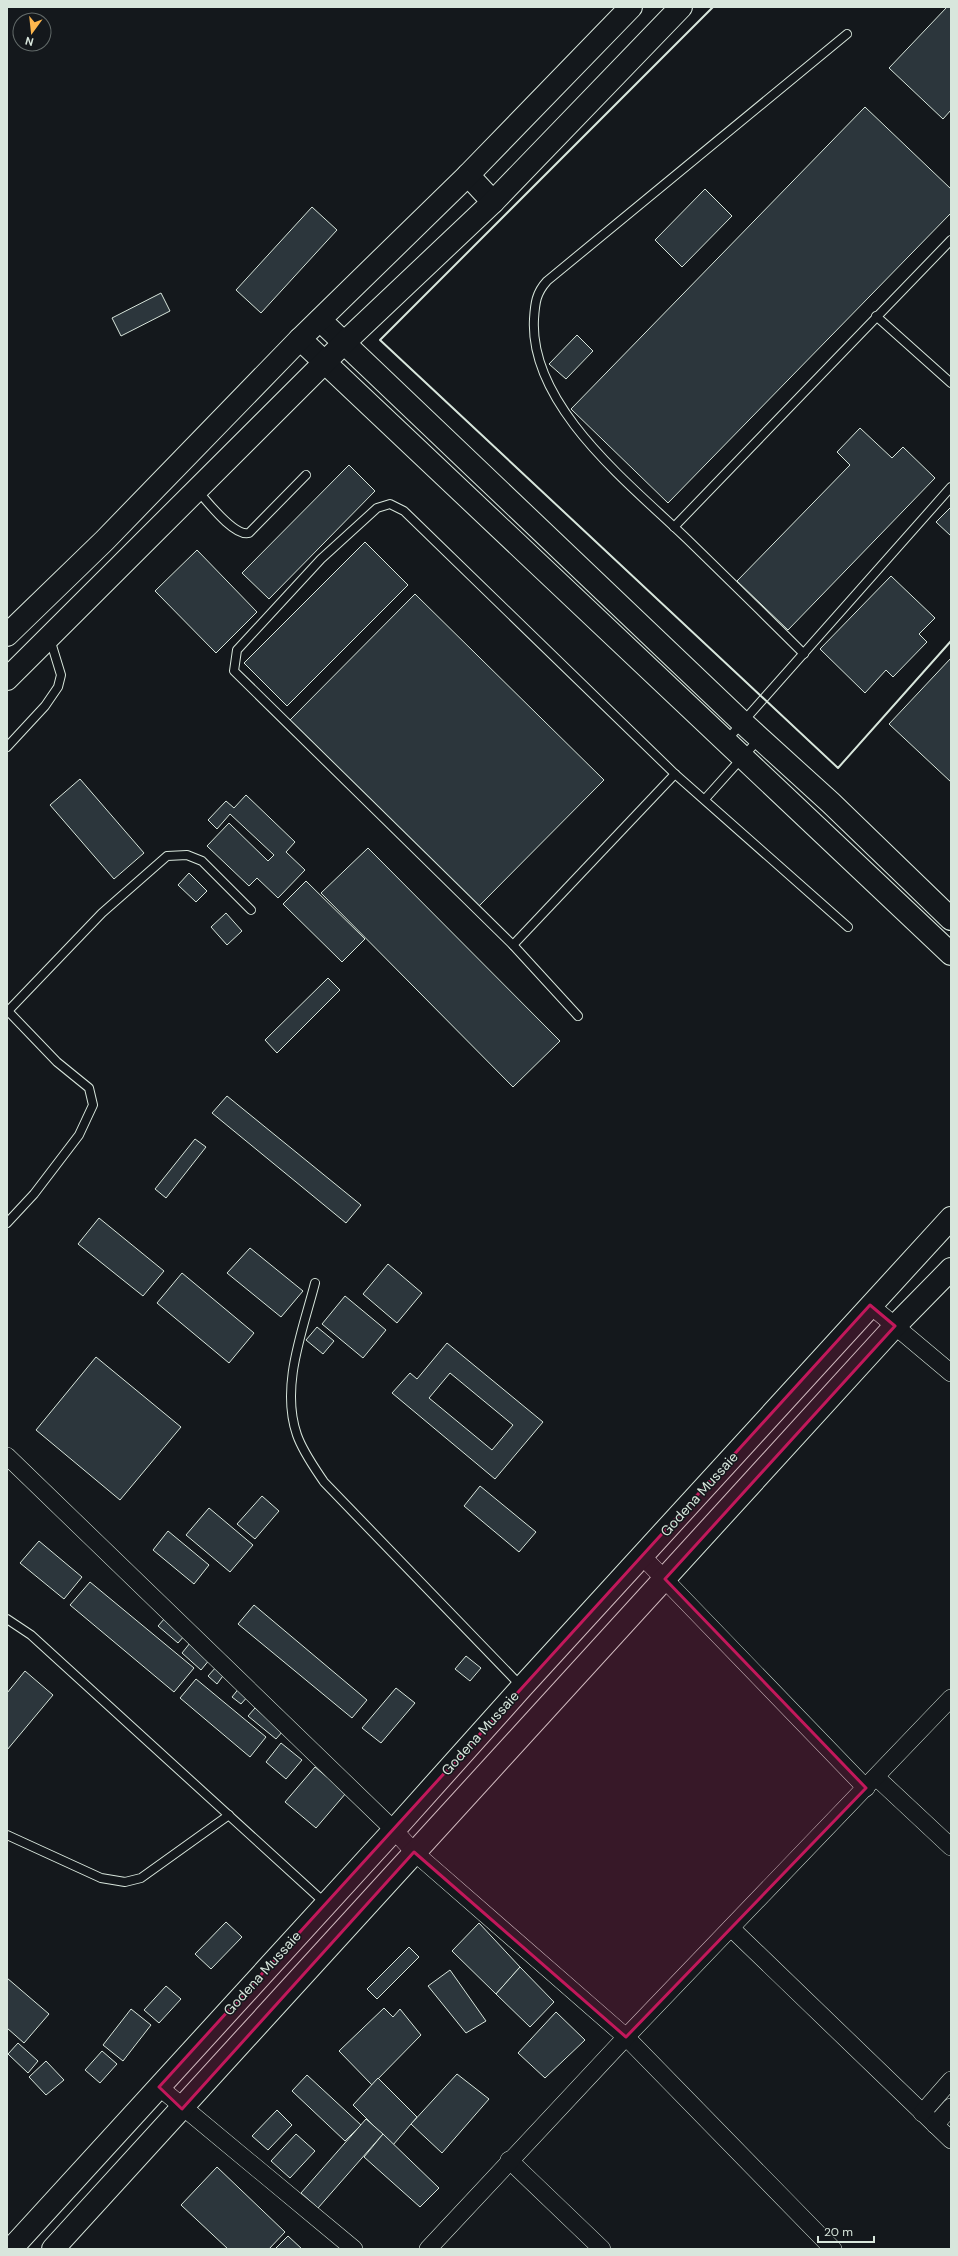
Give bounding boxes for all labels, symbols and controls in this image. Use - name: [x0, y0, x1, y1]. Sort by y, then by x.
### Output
- north arrow: [12, 12, 52, 52]
- text: N: [24, 34, 35, 49]
- street label: Godena Mussaie: [656, 1448, 742, 1540]
- street label: Godena Mussaie: [437, 1687, 523, 1779]
- street label: Godena Mussaie: [219, 1927, 305, 2019]
- scale bar: [818, 2218, 874, 2244]
- text: 20 m: [824, 2224, 853, 2240]

